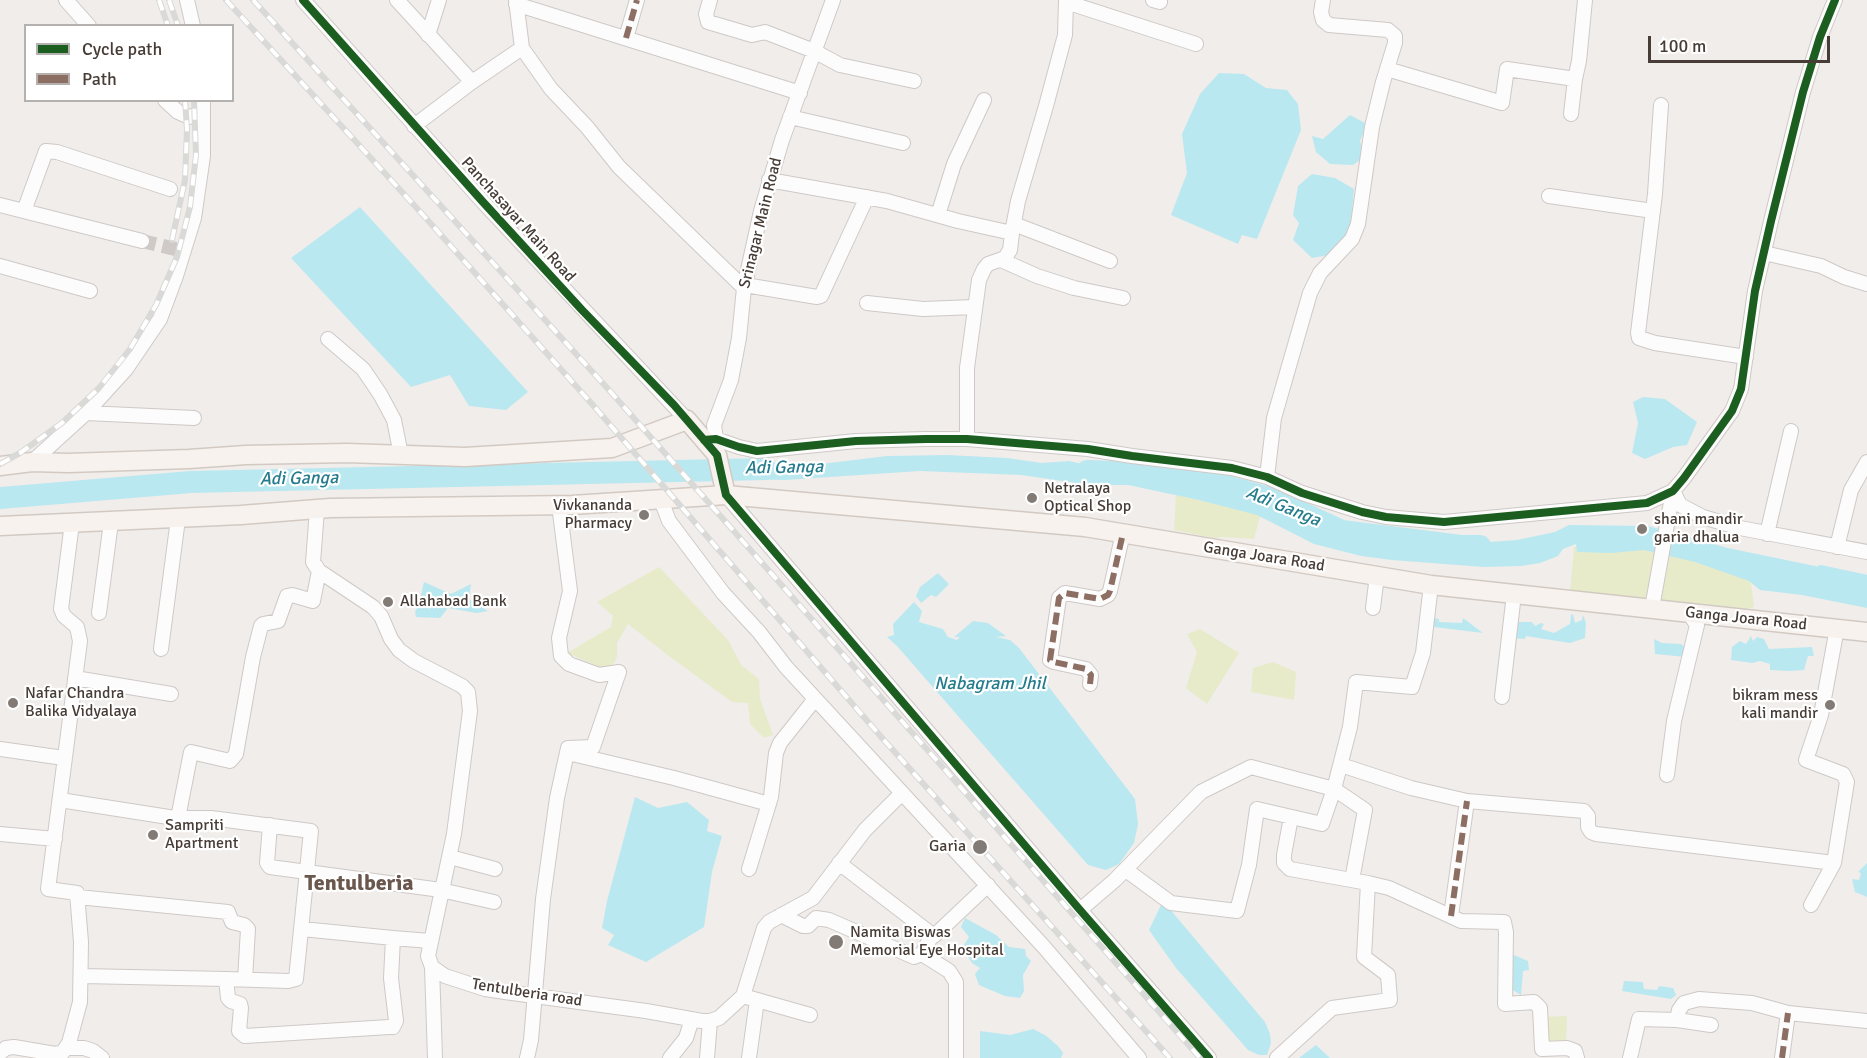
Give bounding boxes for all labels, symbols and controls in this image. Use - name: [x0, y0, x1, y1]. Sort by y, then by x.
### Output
- legend: [24, 24, 234, 102]
- scale bar: [1651, 24, 1832, 62]
- text: 100 m: [1659, 35, 1706, 57]
- text: Cycle path: [82, 38, 162, 60]
- text: Path: [82, 68, 117, 90]
- street label: Panchasayar Main Road: [457, 154, 579, 286]
- street label: Srinagar Main Road: [735, 156, 787, 290]
- water label: Adi Ganga: [745, 457, 823, 479]
- water label: Adi Ganga: [260, 468, 338, 490]
- place label: Netralaya Optical Shop: [1044, 479, 1131, 517]
- water label: Adi Ganga: [1243, 482, 1323, 532]
- marker: Netralaya Optical Shop: [1025, 491, 1039, 505]
- place label: Vivkananda Pharmacy: [553, 496, 632, 534]
- marker: Vivkananda Pharmacy: [637, 508, 651, 522]
- place label: shani mandir garia dhalua: [1654, 510, 1743, 548]
- marker: shani mandir garia dhalua: [1635, 522, 1649, 536]
- street label: Ganga Joara Road: [1202, 538, 1326, 576]
- place label: Allahabad Bank: [400, 592, 507, 612]
- marker: Allahabad Bank: [381, 595, 395, 609]
- street label: Ganga Joara Road: [1684, 603, 1808, 635]
- water label: Nabagram Jhil: [934, 673, 1046, 695]
- place label: Nafar Chandra Balika Vidyalaya: [25, 684, 137, 722]
- place label: bikram mess kali mandir: [1732, 686, 1818, 724]
- marker: Nafar Chandra Balika Vidyalaya: [6, 696, 20, 710]
- marker: bikram mess kali mandir: [1823, 698, 1837, 712]
- place label: Sampriti Apartment: [165, 816, 238, 854]
- marker: Sampriti Apartment: [146, 828, 160, 842]
- place label: Garia: [929, 837, 966, 857]
- marker: Garia: [971, 838, 989, 856]
- district label: Tentulberia: [304, 871, 414, 897]
- place label: Namita Biswas Memorial Eye Hospital: [850, 923, 1004, 961]
- marker: Namita Biswas Memorial Eye Hospital: [827, 933, 845, 951]
- street label: Tentulberia road: [471, 975, 583, 1011]

